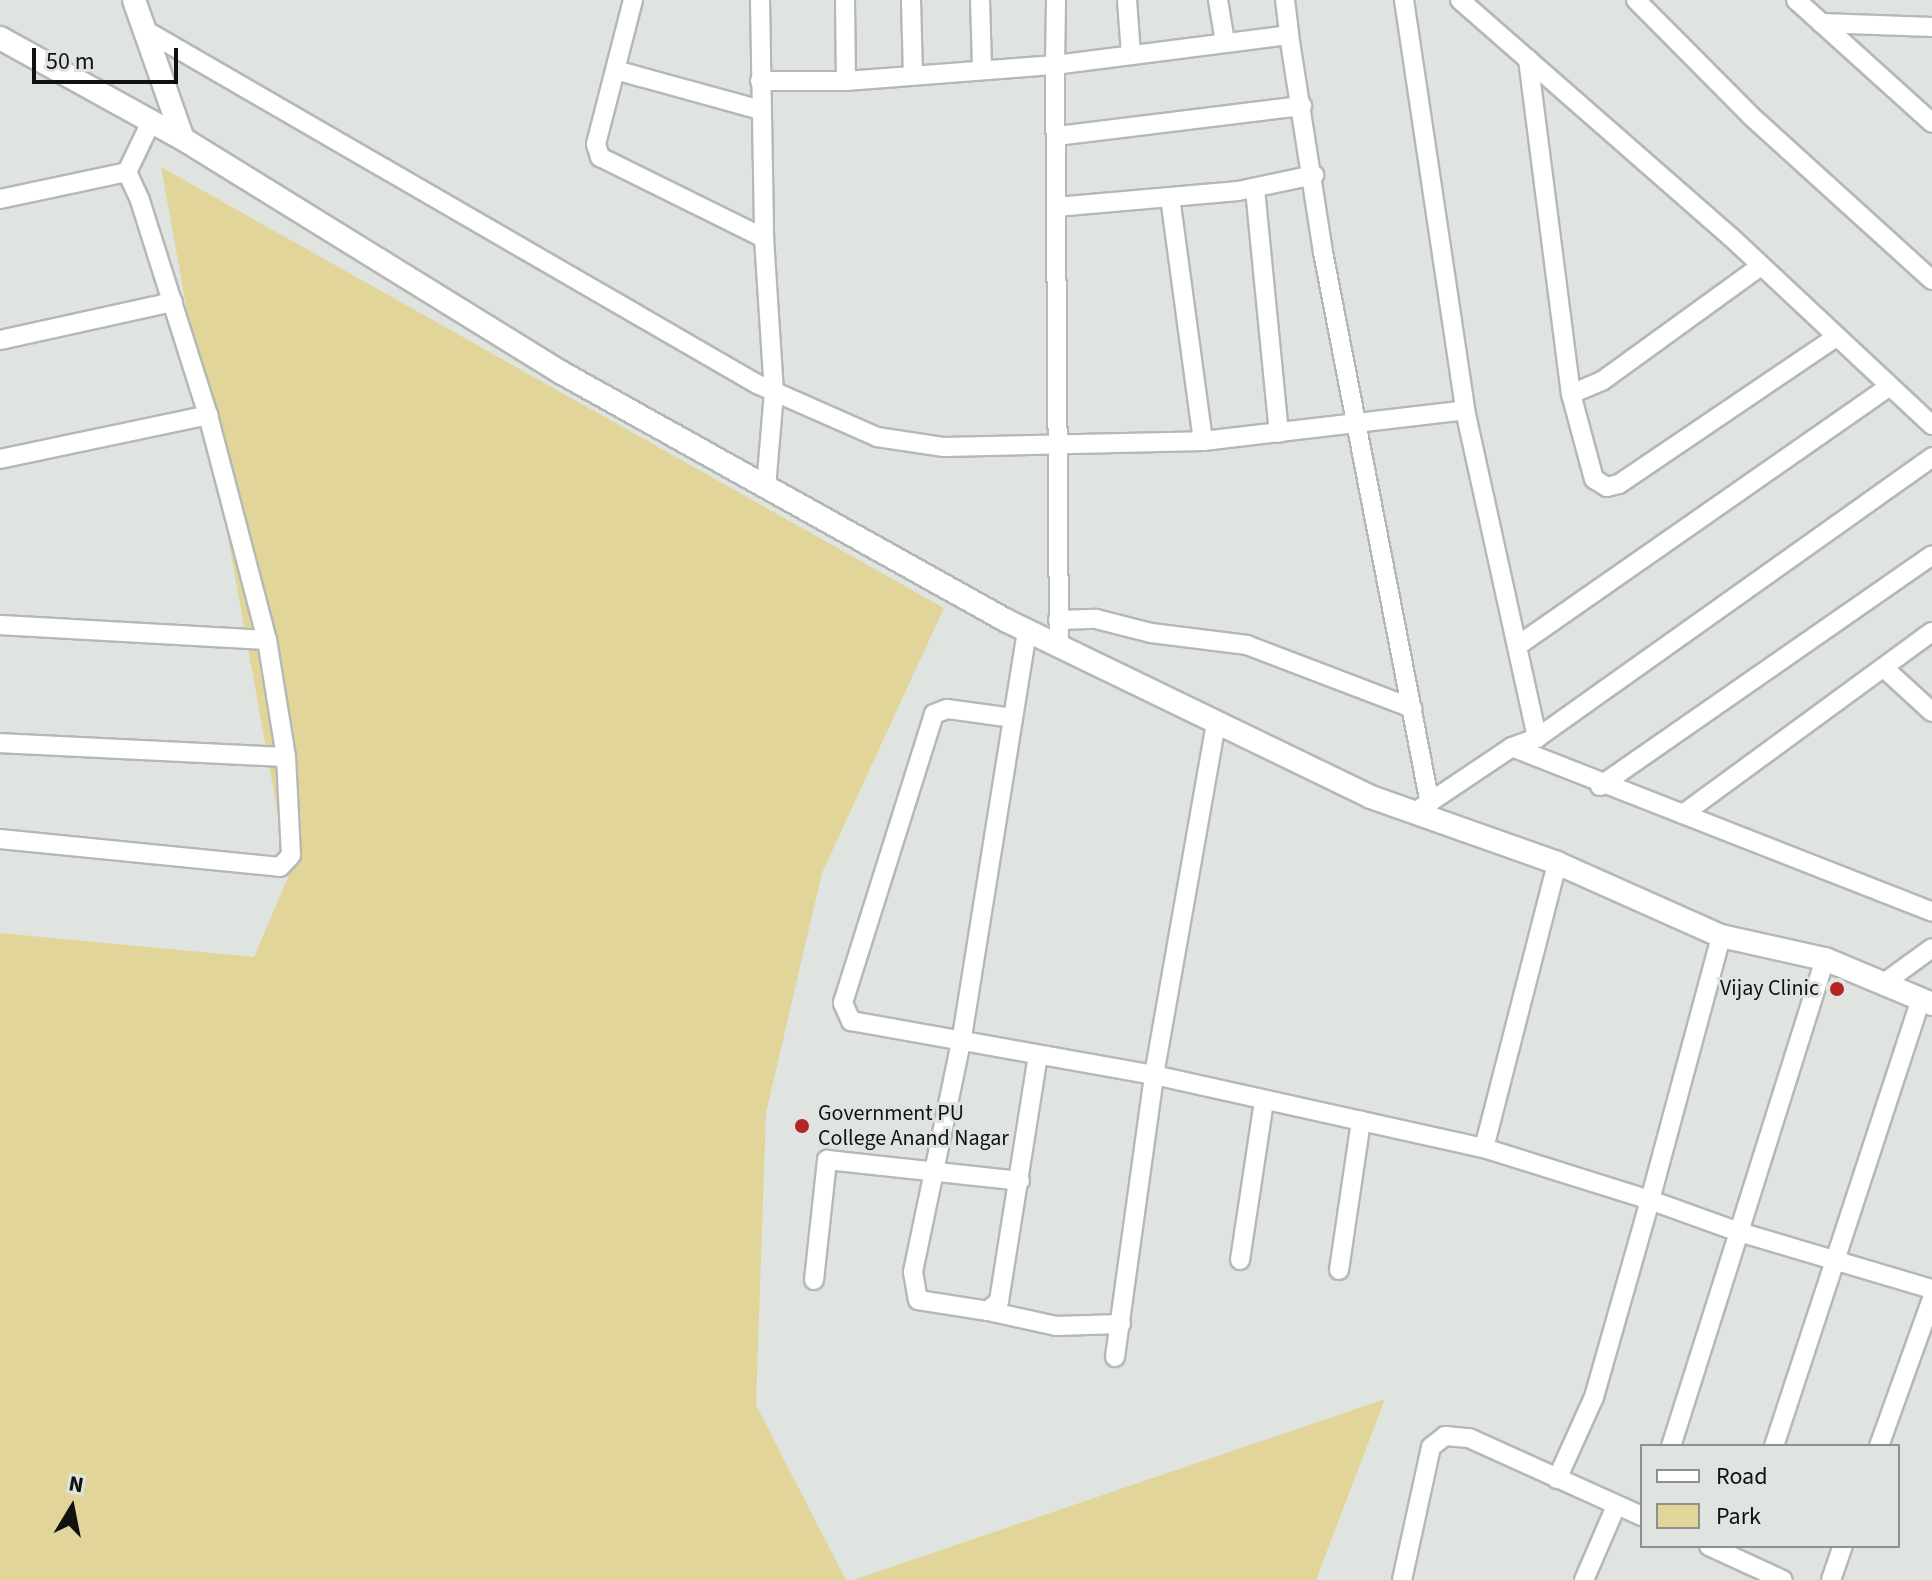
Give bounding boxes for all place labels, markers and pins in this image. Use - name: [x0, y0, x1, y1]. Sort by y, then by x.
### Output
- place label: Vijay Clinic: [1720, 976, 1819, 1002]
- marker: Vijay Clinic: [1826, 978, 1848, 1000]
- place label: Government PU College Anand Nagar: [818, 1100, 1009, 1152]
- marker: Government PU College Anand Nagar: [793, 1117, 811, 1135]

